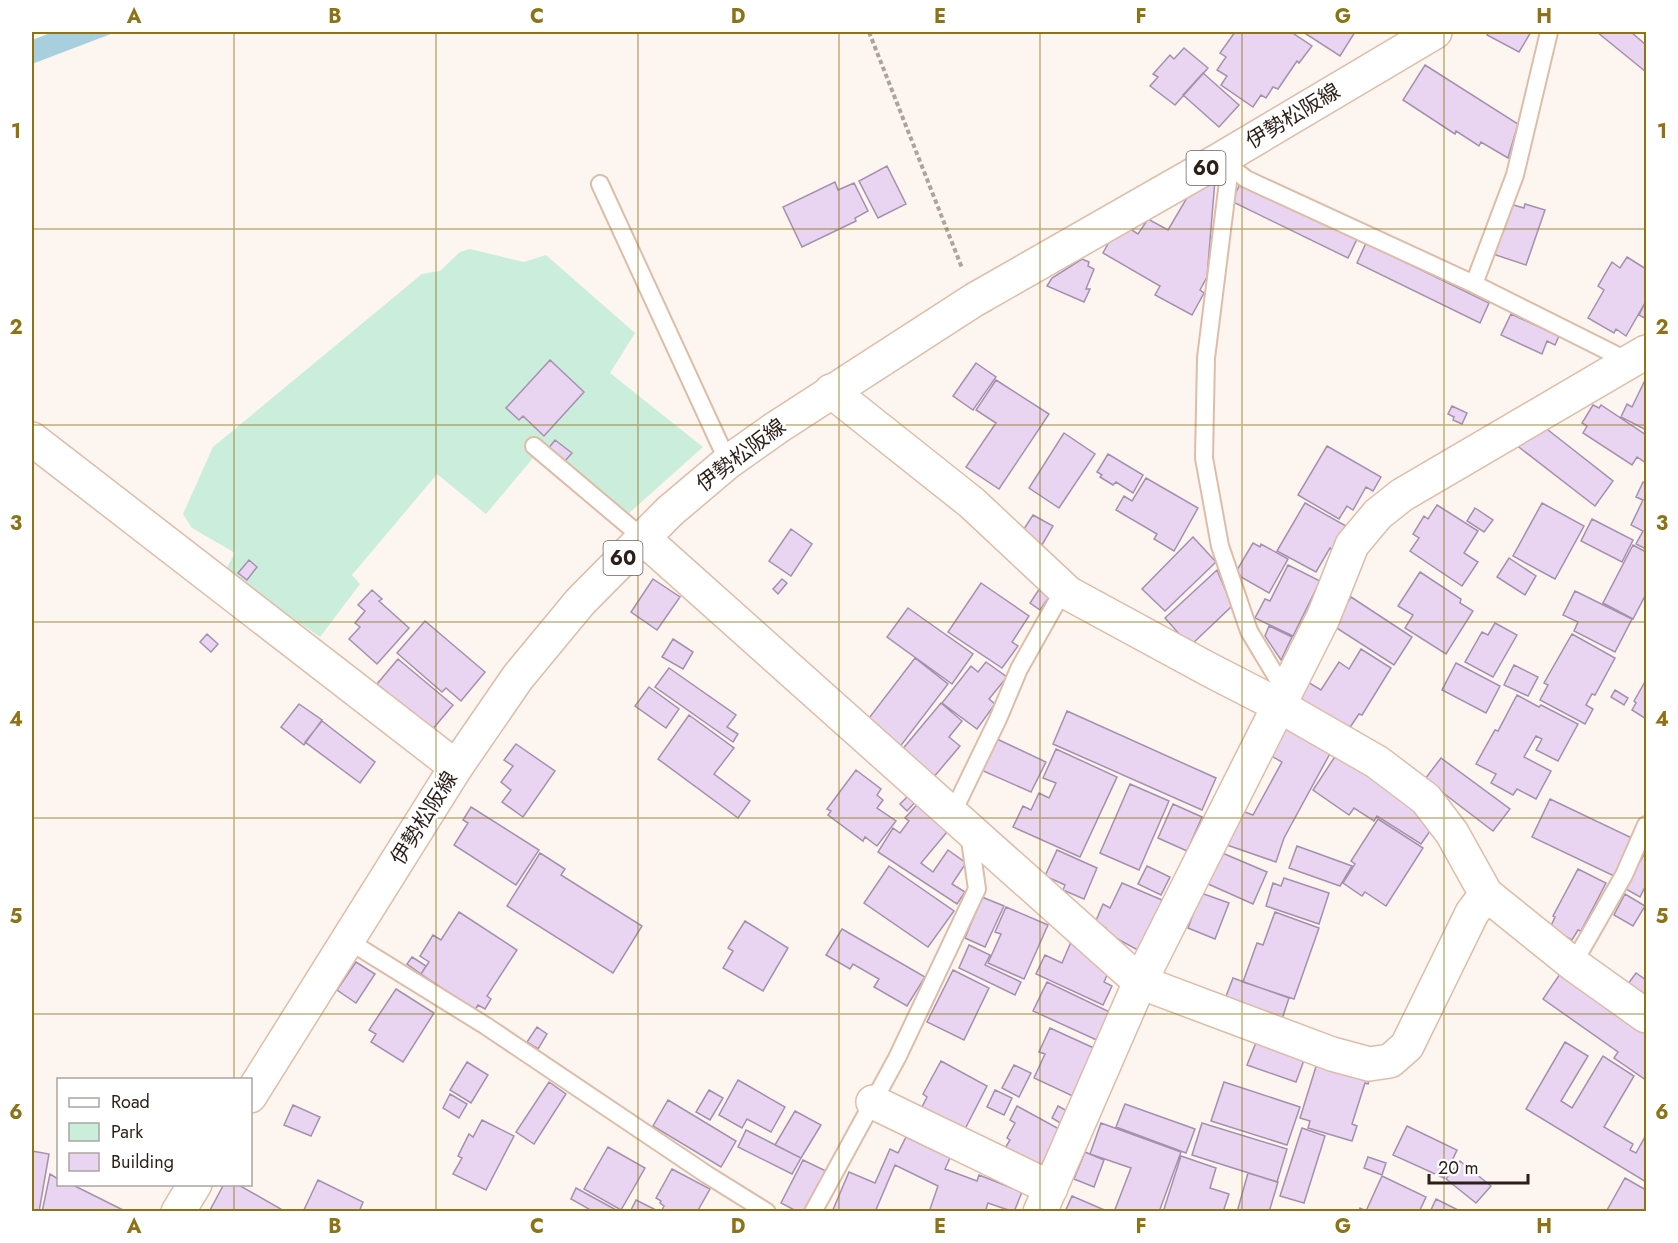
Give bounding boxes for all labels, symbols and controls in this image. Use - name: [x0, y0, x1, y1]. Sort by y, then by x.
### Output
- text: A: [126, 2, 142, 31]
- text: B: [328, 2, 342, 31]
- text: C: [530, 2, 544, 31]
- text: D: [731, 2, 745, 31]
- text: E: [934, 2, 946, 31]
- text: F: [1135, 2, 1147, 31]
- text: G: [1335, 2, 1351, 31]
- text: H: [1536, 2, 1552, 31]
- street label: 伊勢松阪線: [1240, 76, 1346, 156]
- text: 1: [11, 117, 21, 146]
- text: 1: [1657, 117, 1667, 146]
- road number: 60: [1186, 151, 1226, 185]
- text: 2: [9, 313, 23, 342]
- text: 2: [1655, 313, 1669, 342]
- street label: 伊勢松阪線: [690, 411, 792, 499]
- text: 3: [10, 509, 22, 538]
- text: 3: [1656, 509, 1668, 538]
- road number: 60: [604, 541, 642, 575]
- text: 4: [9, 705, 23, 734]
- text: 4: [1655, 705, 1669, 734]
- street label: 伊勢松阪線: [383, 766, 465, 870]
- text: 5: [10, 902, 23, 931]
- text: 5: [1656, 902, 1669, 931]
- legend: [57, 1078, 252, 1186]
- text: Road: [111, 1089, 150, 1115]
- text: 6: [9, 1098, 23, 1127]
- text: 6: [1655, 1098, 1669, 1127]
- text: Park: [111, 1119, 143, 1145]
- scale bar: [1429, 1147, 1528, 1185]
- text: Building: [111, 1149, 174, 1175]
- text: 20 m: [1438, 1155, 1478, 1181]
- text: A: [126, 1212, 142, 1241]
- text: B: [328, 1212, 342, 1241]
- text: C: [530, 1212, 544, 1241]
- text: D: [731, 1212, 745, 1241]
- text: E: [934, 1212, 946, 1241]
- text: F: [1135, 1212, 1147, 1241]
- text: G: [1335, 1212, 1351, 1241]
- text: H: [1536, 1212, 1552, 1241]

